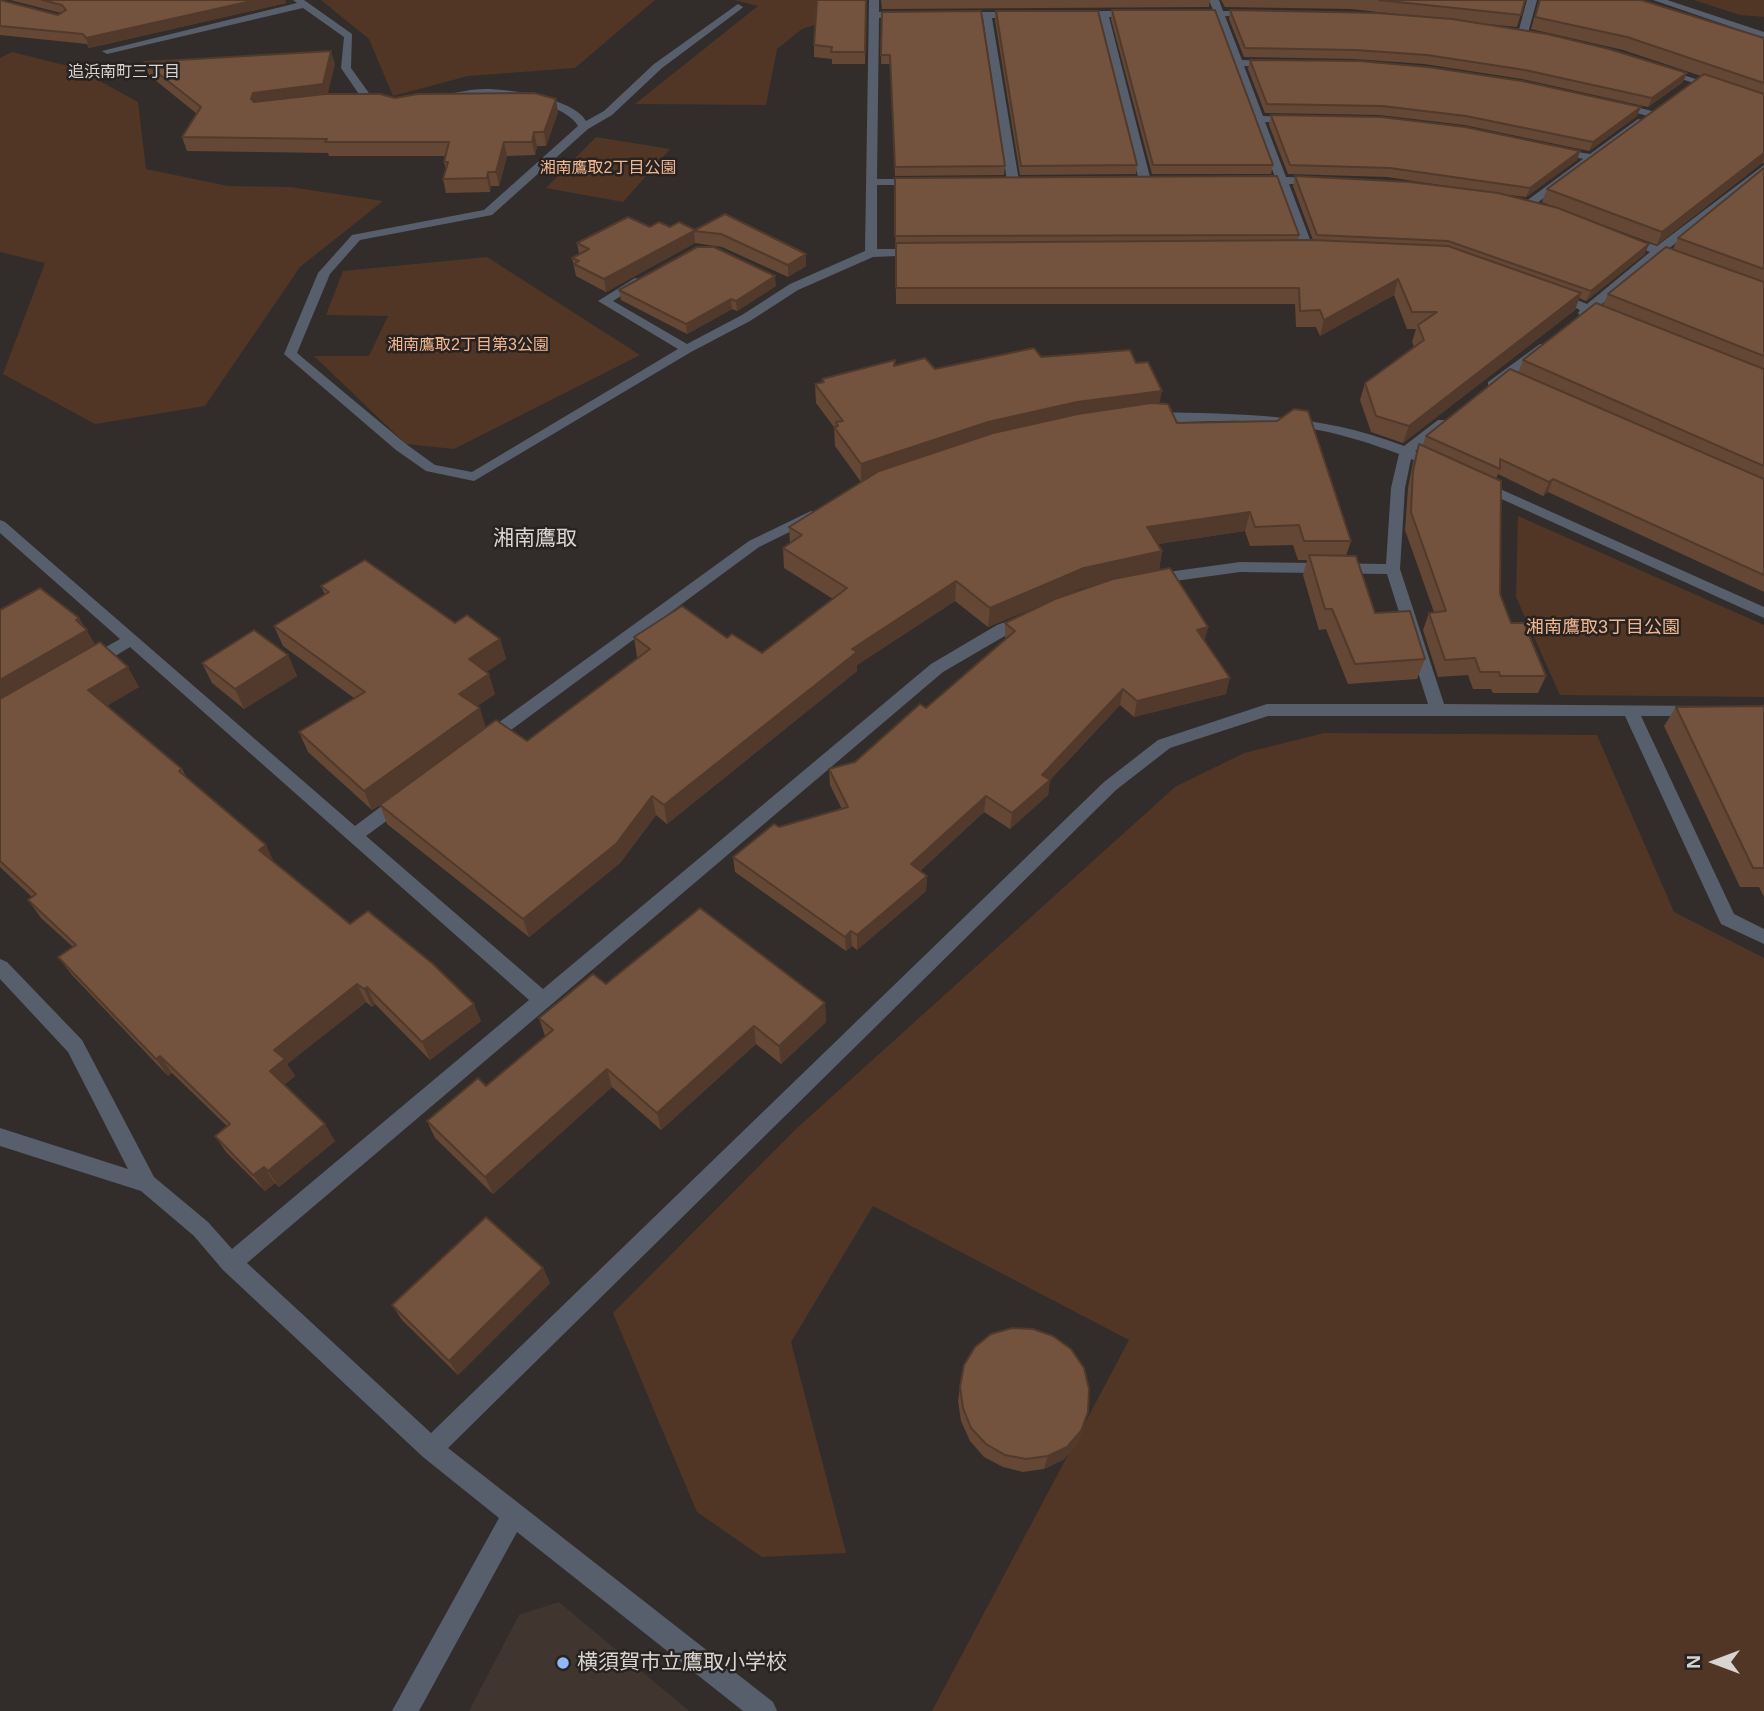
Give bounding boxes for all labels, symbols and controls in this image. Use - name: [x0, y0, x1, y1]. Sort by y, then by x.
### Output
- district label: 追浜南町三丁目: [68, 63, 180, 83]
- park label: 湘南鷹取2丁目公園: [540, 159, 676, 179]
- park label: 湘南鷹取2丁目第3公園: [387, 336, 549, 356]
- district label: 湘南鷹取: [493, 526, 577, 552]
- park label: 湘南鷹取3丁目公園: [1526, 617, 1680, 639]
- north arrow: [1680, 1627, 1750, 1697]
- place label: 横須賀市立鷹取小学校: [577, 1650, 787, 1676]
- marker: 横須賀市立鷹取小学校: [555, 1655, 571, 1671]
- text: N: [1683, 1655, 1704, 1669]

